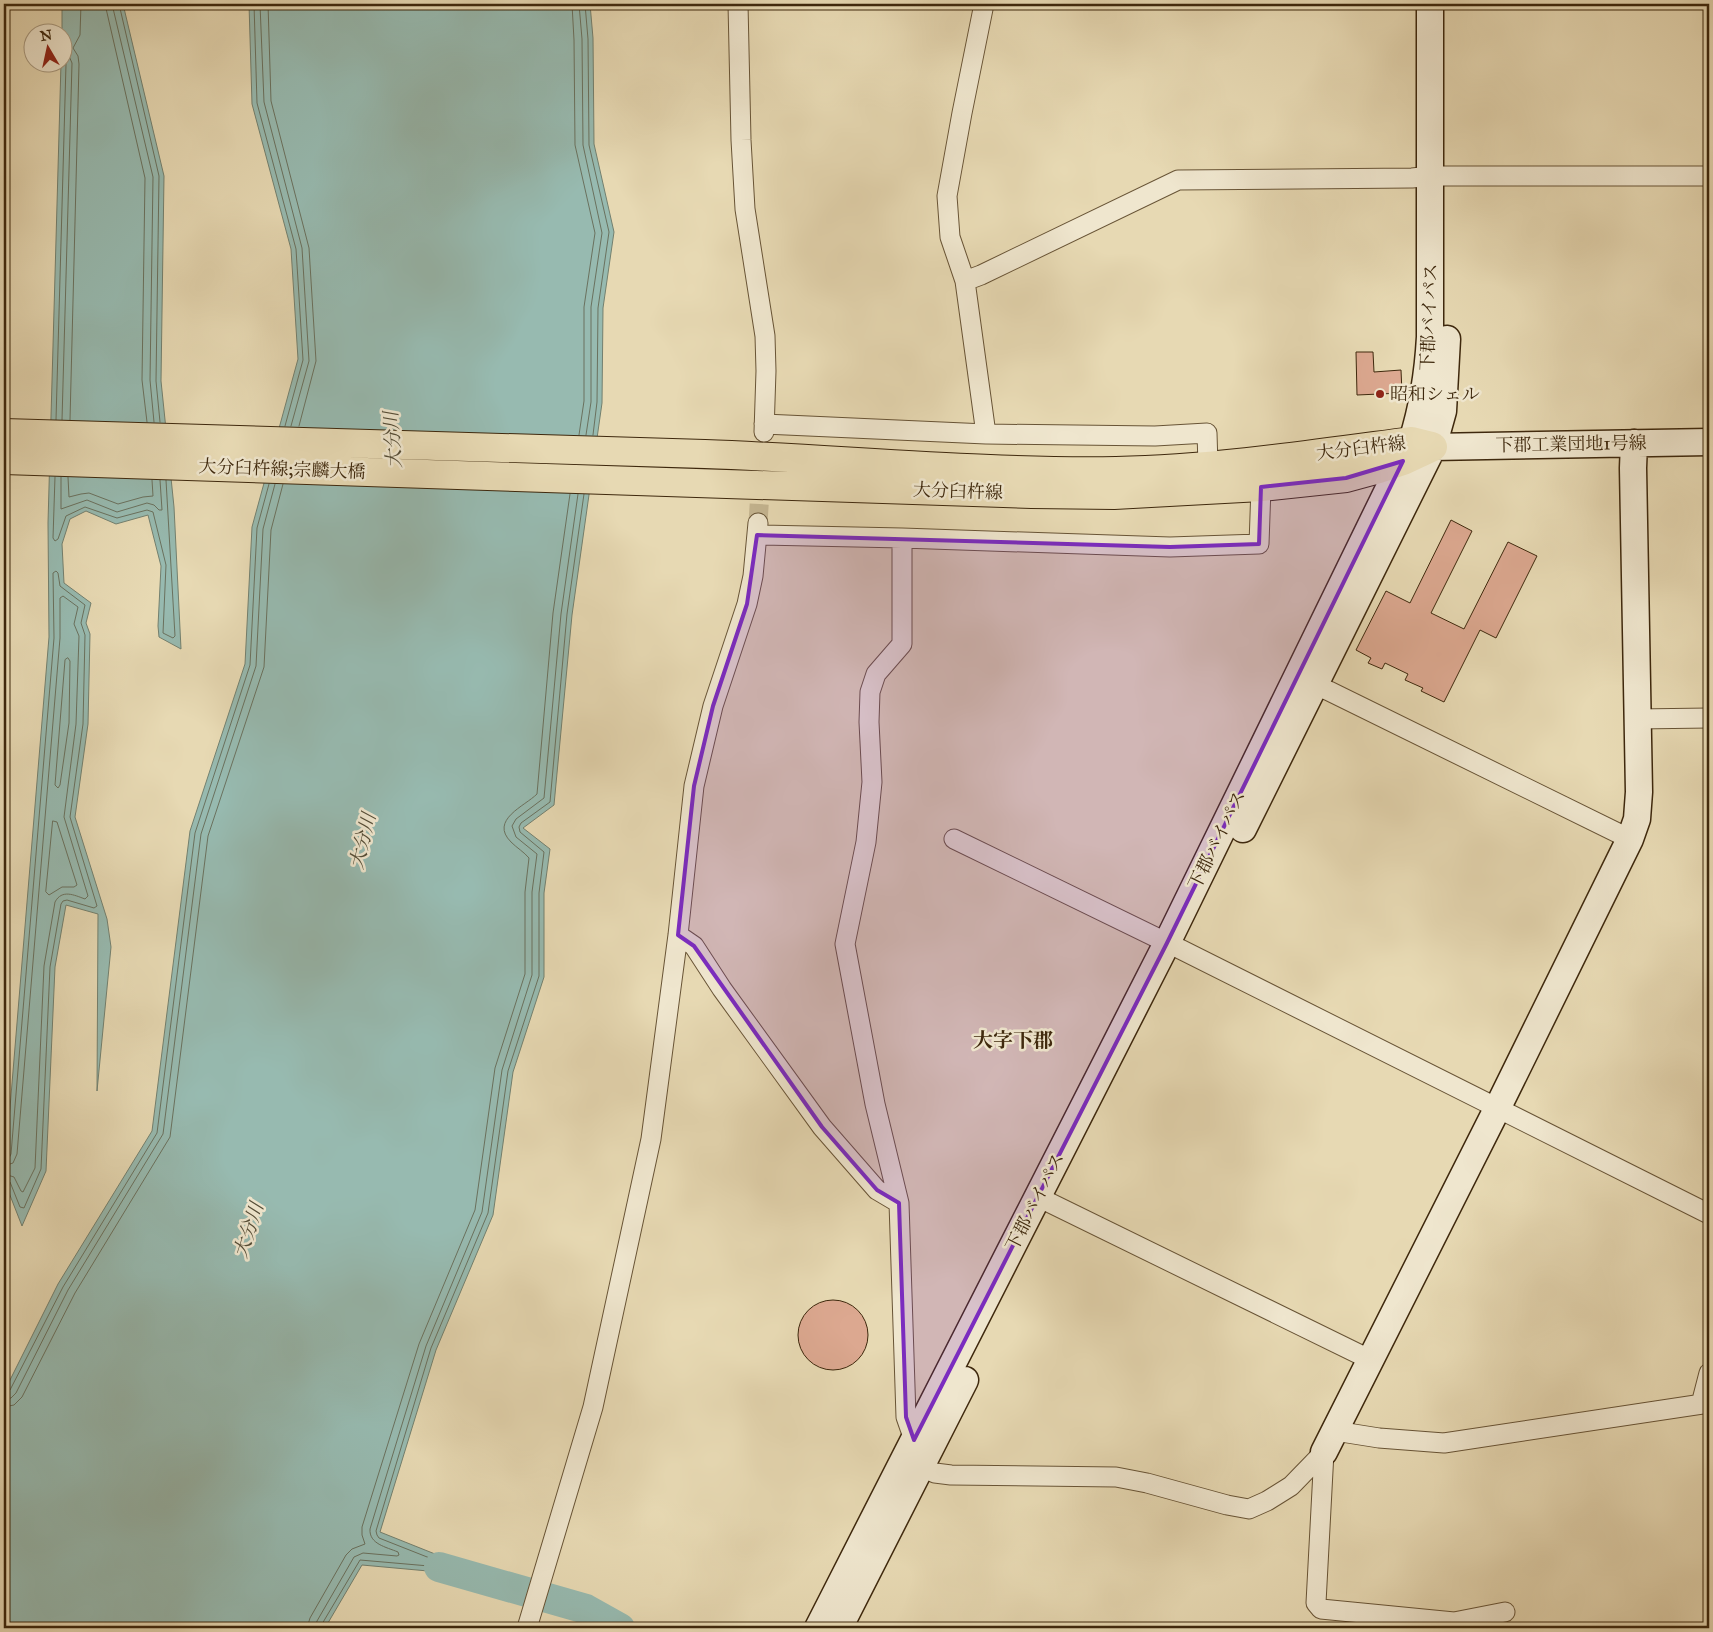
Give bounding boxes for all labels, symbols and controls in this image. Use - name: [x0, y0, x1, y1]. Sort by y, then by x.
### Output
- north arrow: [22, 22, 72, 72]
- text: N: [39, 26, 53, 45]
- street label: 下郡バイパス: [1416, 263, 1442, 371]
- place label: 昭和シェル: [1390, 383, 1480, 405]
- marker: 昭和シェル: [1374, 388, 1386, 400]
- water label: 大分川: [379, 409, 406, 469]
- street label: 大分臼杵線: [1315, 432, 1407, 464]
- street label: 下郡工業団地1号線: [1495, 432, 1647, 456]
- street label: 大分臼杵線;宗麟大橋: [198, 455, 366, 483]
- street label: 大分臼杵線: [913, 478, 1003, 504]
- street label: 下郡バイパス: [1184, 787, 1250, 893]
- water label: 大分川: [344, 809, 381, 872]
- district label: 大字下郡: [973, 1028, 1053, 1052]
- street label: 下郡バイパス: [1001, 1149, 1069, 1255]
- water label: 大分川: [229, 1198, 269, 1261]

